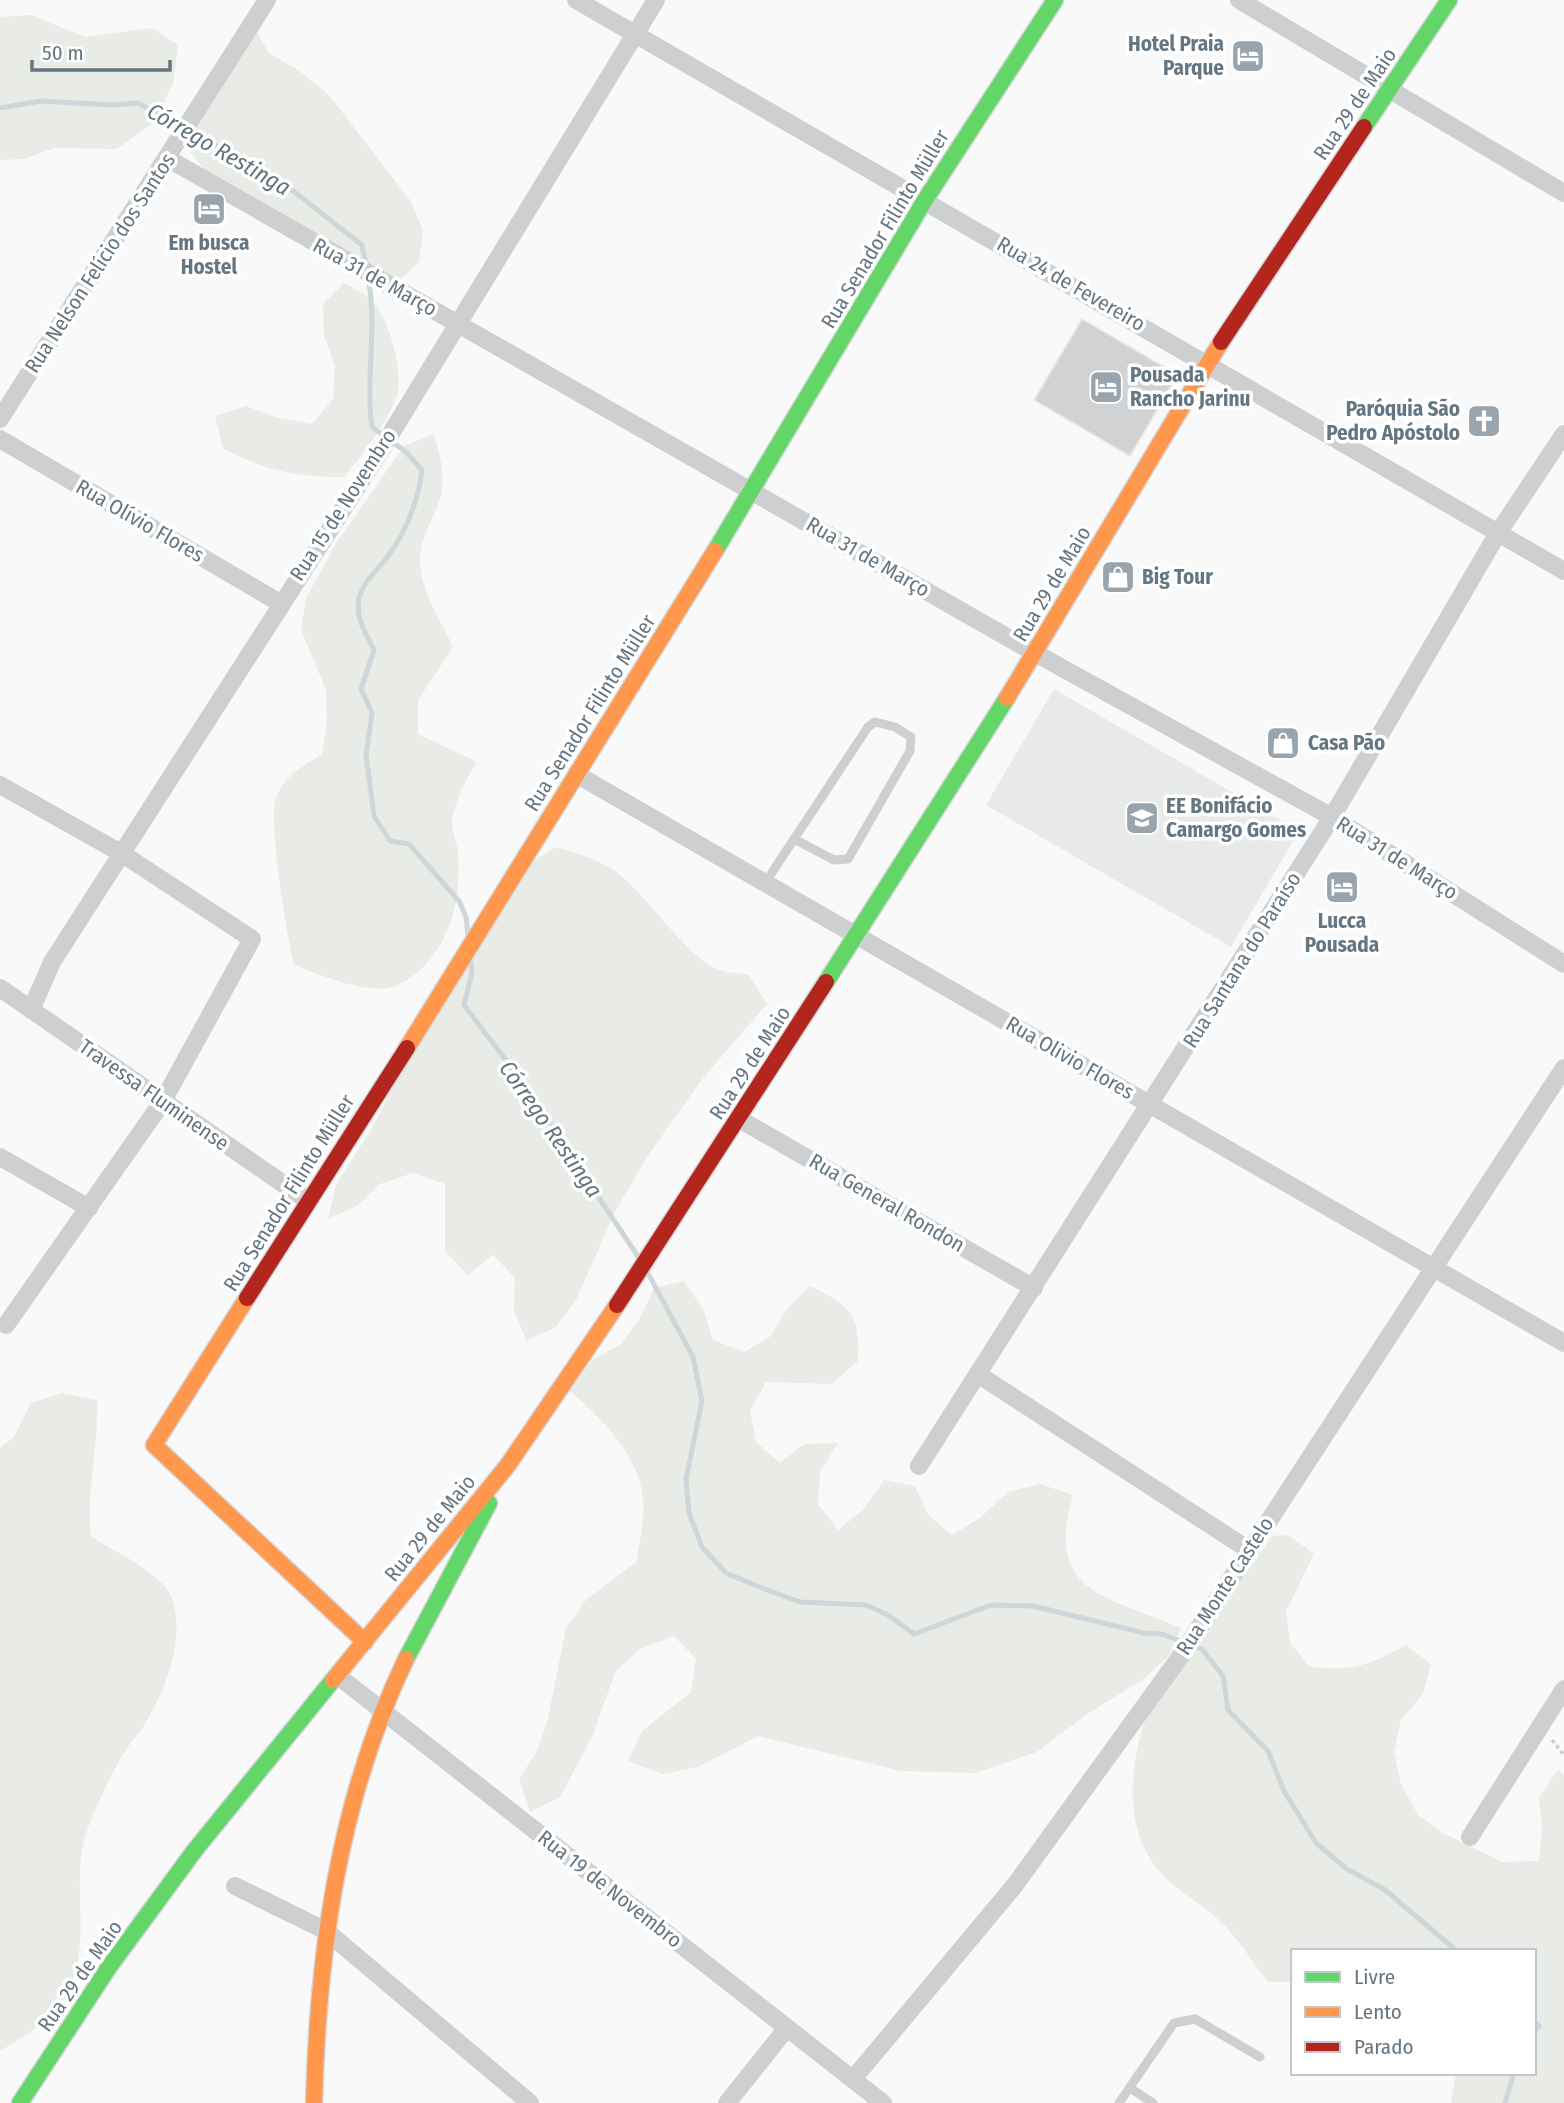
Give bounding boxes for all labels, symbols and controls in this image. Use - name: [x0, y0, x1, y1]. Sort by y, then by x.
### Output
- scale bar: [32, 28, 170, 72]
- place label: Hotel Praia Parque: [1128, 31, 1224, 81]
- hotel icon: Hotel Praia Parque: [1229, 37, 1267, 75]
- text: 50 m: [42, 40, 84, 66]
- street label: Rua 29 de Maio: [1308, 43, 1402, 165]
- water label: Córrego Restinga: [142, 97, 296, 201]
- street label: Rua Senador Filinto Müller: [815, 124, 955, 333]
- street label: Rua Nelson Felício dos Santos: [19, 148, 181, 378]
- hotel icon: Em busca Hostel: [190, 190, 228, 228]
- place label: Em busca Hostel: [168, 230, 250, 280]
- street label: Rua 24 de Fevereiro: [992, 231, 1150, 337]
- street label: Rua 31 de Março: [308, 232, 442, 322]
- place label: Pousada Rancho Jarinu: [1130, 362, 1250, 412]
- hotel icon: Pousada Rancho Jarinu: [1087, 368, 1125, 406]
- place label: Paróquia São Pedro Apóstolo: [1326, 396, 1460, 446]
- church icon: Paróquia São Pedro Apóstolo: [1465, 402, 1503, 440]
- street label: Rua 15 de Novembro: [284, 424, 402, 586]
- street label: Rua Olívio Flores: [71, 474, 209, 568]
- street label: Rua 31 de Março: [802, 511, 934, 603]
- street label: Rua 29 de Maio: [1007, 522, 1097, 646]
- shop icon: Big Tour: [1099, 558, 1137, 596]
- place label: Big Tour: [1142, 564, 1213, 590]
- street label: Rua Senador Filinto Müller: [519, 609, 662, 816]
- shop icon: Casa Pão: [1264, 724, 1302, 762]
- place label: Casa Pão: [1308, 730, 1385, 756]
- place label: EE Bonifácio Camargo Gomes: [1166, 793, 1306, 843]
- school or university icon: EE Bonifácio Camargo Gomes: [1123, 799, 1161, 837]
- street label: Rua 31 de Março: [1332, 810, 1462, 906]
- street label: Rua Santana do Paraíso: [1177, 867, 1307, 1053]
- hotel icon: Lucca Pousada: [1323, 868, 1361, 906]
- place label: Lucca Pousada: [1305, 908, 1379, 958]
- street label: Rua 29 de Maio: [704, 1001, 796, 1125]
- street label: Rua Olivio Flores: [1001, 1011, 1139, 1105]
- street label: Travessa Fluminense: [74, 1034, 234, 1156]
- water label: Córrego Restinga: [493, 1055, 609, 1203]
- street label: Rua Senador Filinto Müller: [218, 1089, 361, 1296]
- street label: Rua General Rondon: [805, 1148, 969, 1258]
- street label: Rua 29 de Maio: [379, 1469, 481, 1587]
- street label: Rua Monte Castelo: [1171, 1512, 1279, 1660]
- street label: Rua 19 de Novembro: [533, 1825, 687, 1953]
- street label: Rua 29 de Maio: [32, 1915, 128, 2037]
- legend: [1291, 1949, 1536, 2075]
- text: Livre: [1354, 1964, 1395, 1990]
- text: Lento: [1354, 1999, 1402, 2025]
- text: Parado: [1354, 2034, 1413, 2060]

